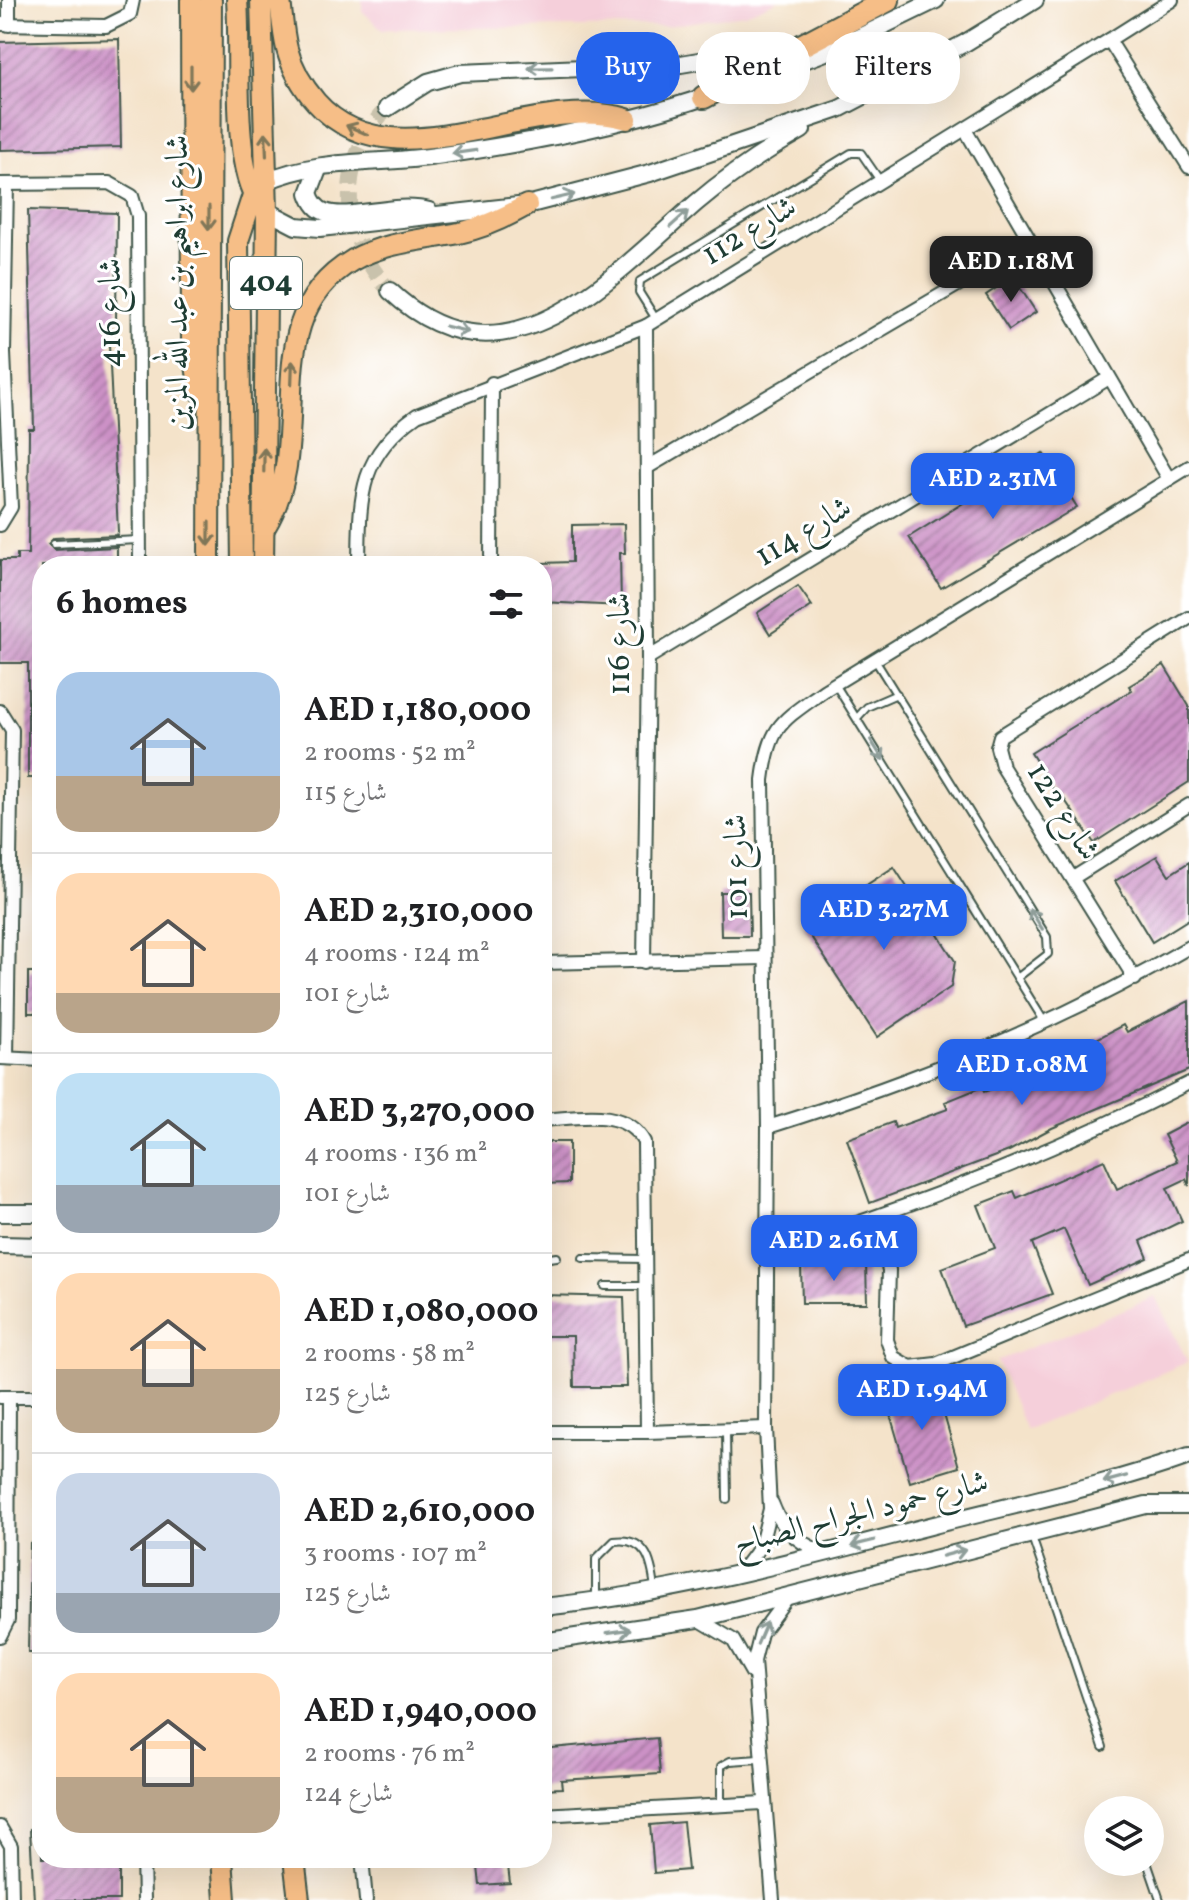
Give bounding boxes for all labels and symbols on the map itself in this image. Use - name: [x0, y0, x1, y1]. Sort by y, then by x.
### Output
- one-way arrow: [527, 61, 554, 76]
- one-way arrow: [183, 64, 199, 91]
- one-way arrow: [345, 122, 370, 136]
- one-way arrow: [258, 131, 273, 158]
- street label: شارع ابراهيم بن عبد الله المزين: [151, 135, 208, 431]
- one-way arrow: [452, 145, 477, 160]
- street label: شارع 112: [694, 186, 807, 279]
- one-way arrow: [550, 189, 575, 204]
- one-way arrow: [201, 204, 217, 231]
- one-way arrow: [668, 210, 688, 228]
- pin: AED 1.18M: [919, 236, 1103, 304]
- road number: 404: [230, 257, 302, 309]
- street label: شارع 416: [90, 258, 136, 368]
- one-way arrow: [443, 322, 469, 337]
- one-way arrow: [285, 360, 300, 387]
- one-way arrow: [256, 447, 272, 474]
- pin: AED 2.31M: [901, 453, 1085, 521]
- street label: شارع 114: [747, 487, 862, 581]
- one-way arrow: [201, 520, 217, 547]
- street label: شارع 116: [599, 593, 645, 695]
- one-way arrow: [869, 738, 885, 761]
- street label: شارع 122: [1013, 754, 1109, 871]
- street label: شارع 101: [715, 814, 763, 920]
- pin: AED 3.27M: [792, 884, 976, 952]
- one-way arrow: [1027, 908, 1043, 931]
- pin: AED 1.08M: [930, 1039, 1114, 1107]
- pin: AED 2.61M: [742, 1215, 926, 1283]
- pin: AED 1.94M: [830, 1364, 1014, 1432]
- street label: شارع حمود الجراح الصباح: [729, 1461, 994, 1570]
- one-way arrow: [1102, 1473, 1128, 1488]
- one-way arrow: [850, 1537, 876, 1552]
- one-way arrow: [940, 1544, 966, 1559]
- one-way arrow: [755, 1621, 770, 1646]
- one-way arrow: [606, 1623, 631, 1638]

